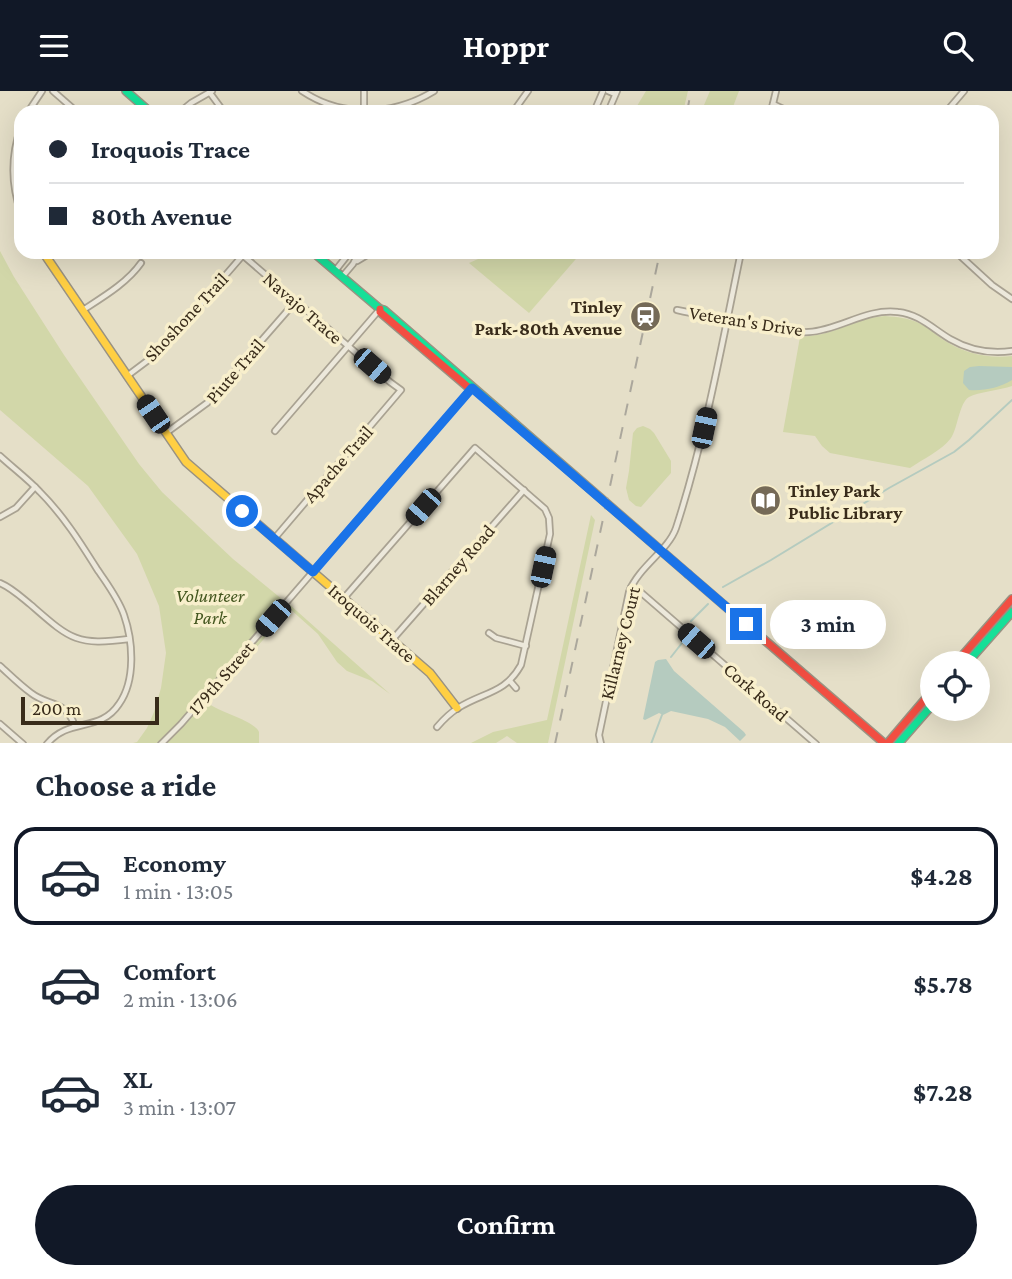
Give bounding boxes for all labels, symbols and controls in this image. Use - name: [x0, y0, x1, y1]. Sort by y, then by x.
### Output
- icon: menu: [35, 27, 73, 65]
- icon: search: [939, 27, 977, 65]
- text: Hoppr: [463, 28, 549, 64]
- text: Iroquois Trace: [91, 135, 250, 164]
- text: 80th Avenue: [91, 202, 232, 231]
- street label: Shoshone Trail: [140, 268, 232, 366]
- street label: Navajo Trace: [259, 268, 347, 349]
- place label: Tinley Park-80th Avenue: [474, 296, 623, 339]
- station icon: Tinley Park-80th Avenue: [628, 300, 662, 334]
- street label: Veteran's Drive: [688, 302, 804, 340]
- street label: Piute Trail: [201, 335, 269, 407]
- car: [350, 344, 395, 388]
- car: [133, 391, 174, 437]
- car: [690, 405, 719, 451]
- street label: Apache Trail: [299, 421, 377, 507]
- place label: Tinley Park Public Library: [788, 480, 903, 523]
- car: [402, 484, 445, 530]
- library icon: Tinley Park Public Library: [748, 484, 782, 518]
- route start: [226, 495, 258, 527]
- street label: Blarney Road: [417, 520, 499, 610]
- car: [529, 544, 558, 590]
- street label: Iroquois Trace: [324, 580, 420, 666]
- street label: Killarney Court: [596, 584, 644, 702]
- park label: Volunteer Park: [176, 585, 246, 628]
- car: [252, 595, 295, 641]
- callout: 3 min: [770, 599, 886, 649]
- route end: [730, 608, 762, 640]
- text: 3 min: [800, 611, 856, 637]
- car: [674, 619, 719, 663]
- street label: 179th Street: [184, 637, 259, 719]
- map controls: [920, 651, 990, 721]
- button: locate: [920, 651, 990, 721]
- street label: Cork Road: [720, 658, 792, 726]
- scale bar: [21, 695, 159, 726]
- text: 200 m: [32, 698, 81, 719]
- text: Choose a ride: [35, 767, 216, 803]
- icon: car: [39, 845, 102, 908]
- text: Economy: [123, 849, 226, 878]
- text: $4.28: [910, 862, 973, 891]
- text: 1 min · 13:05: [123, 878, 234, 904]
- icon: car: [39, 953, 102, 1016]
- text: Comfort: [123, 957, 216, 986]
- text: $5.78: [913, 970, 973, 999]
- text: 2 min · 13:06: [123, 986, 238, 1012]
- icon: car: [39, 1061, 102, 1124]
- text: XL: [123, 1065, 152, 1094]
- text: $7.28: [913, 1078, 973, 1107]
- text: 3 min · 13:07: [123, 1094, 236, 1120]
- button: Confirm: [35, 1185, 977, 1265]

